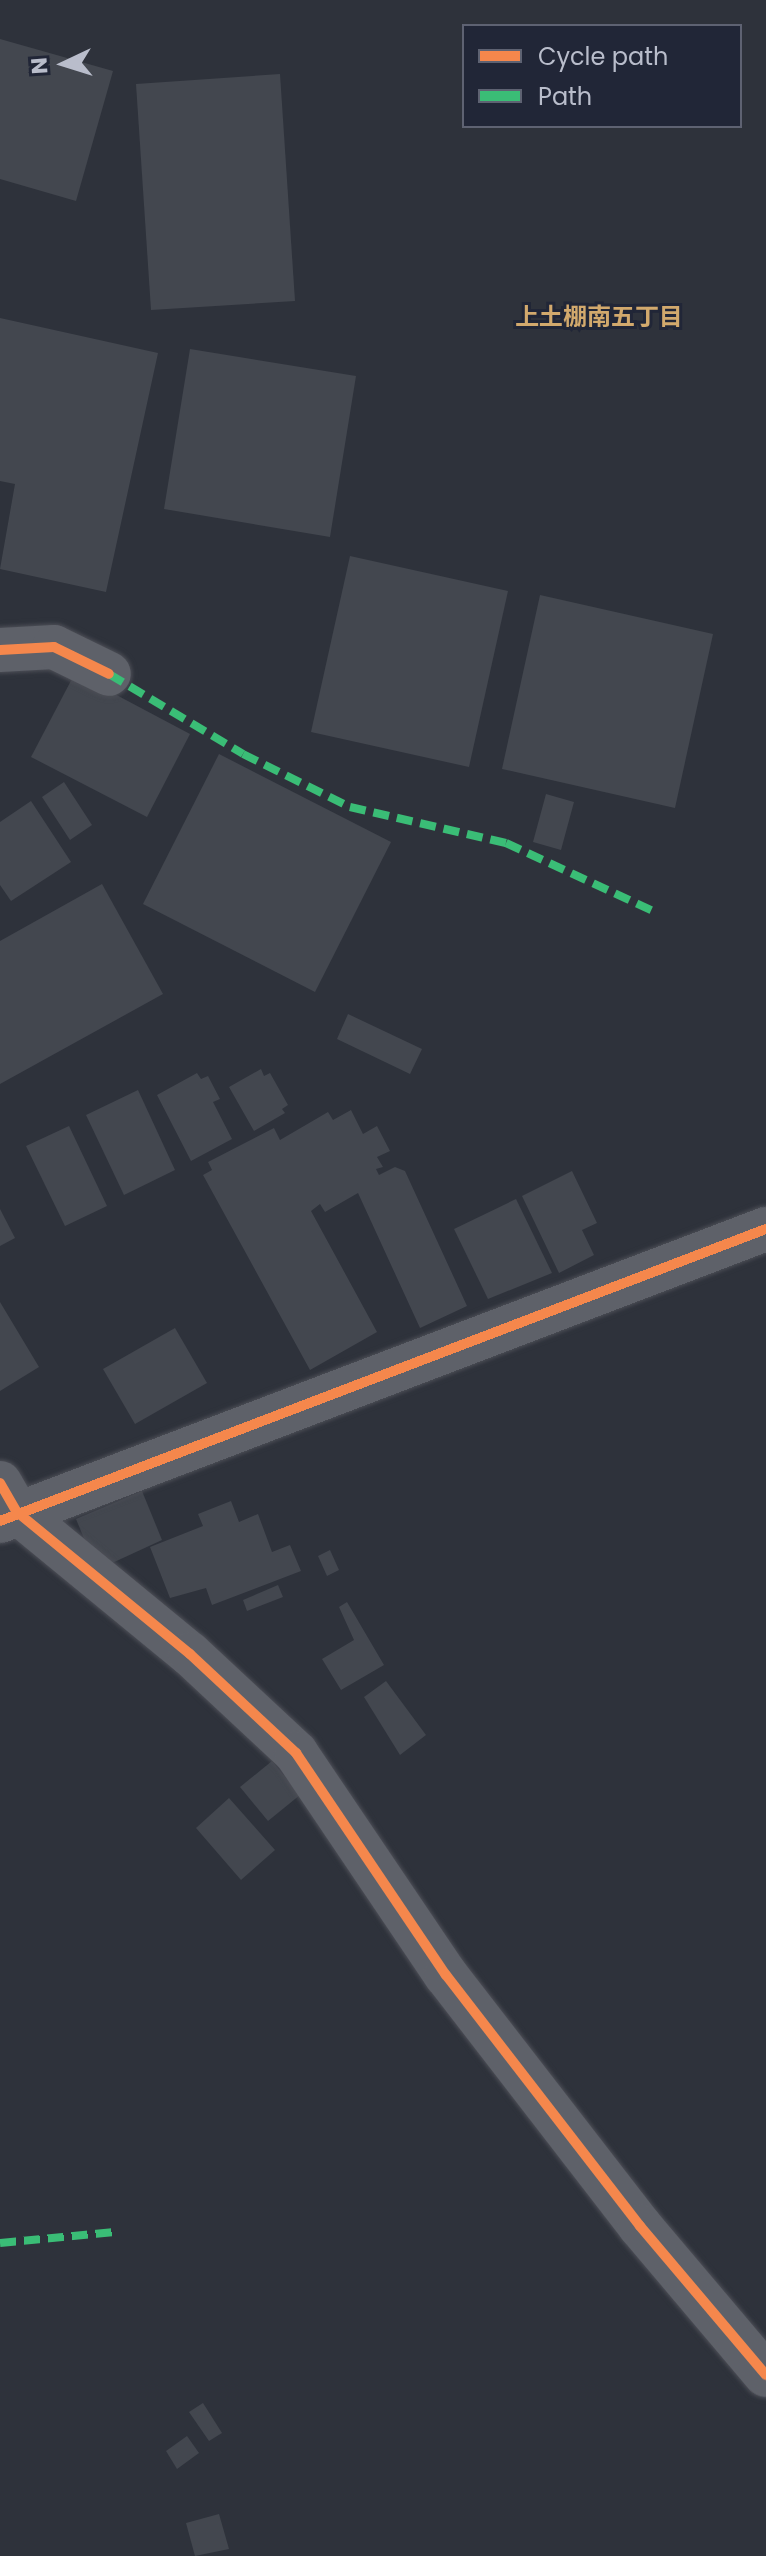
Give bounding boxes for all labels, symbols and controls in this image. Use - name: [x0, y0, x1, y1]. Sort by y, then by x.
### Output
- north arrow: [24, 24, 104, 104]
- legend: [462, 24, 742, 128]
- text: Cycle path: [538, 40, 668, 73]
- text: N: [24, 56, 56, 75]
- text: Path: [538, 80, 592, 113]
- district label: 上土棚南五丁目: [515, 303, 683, 331]

